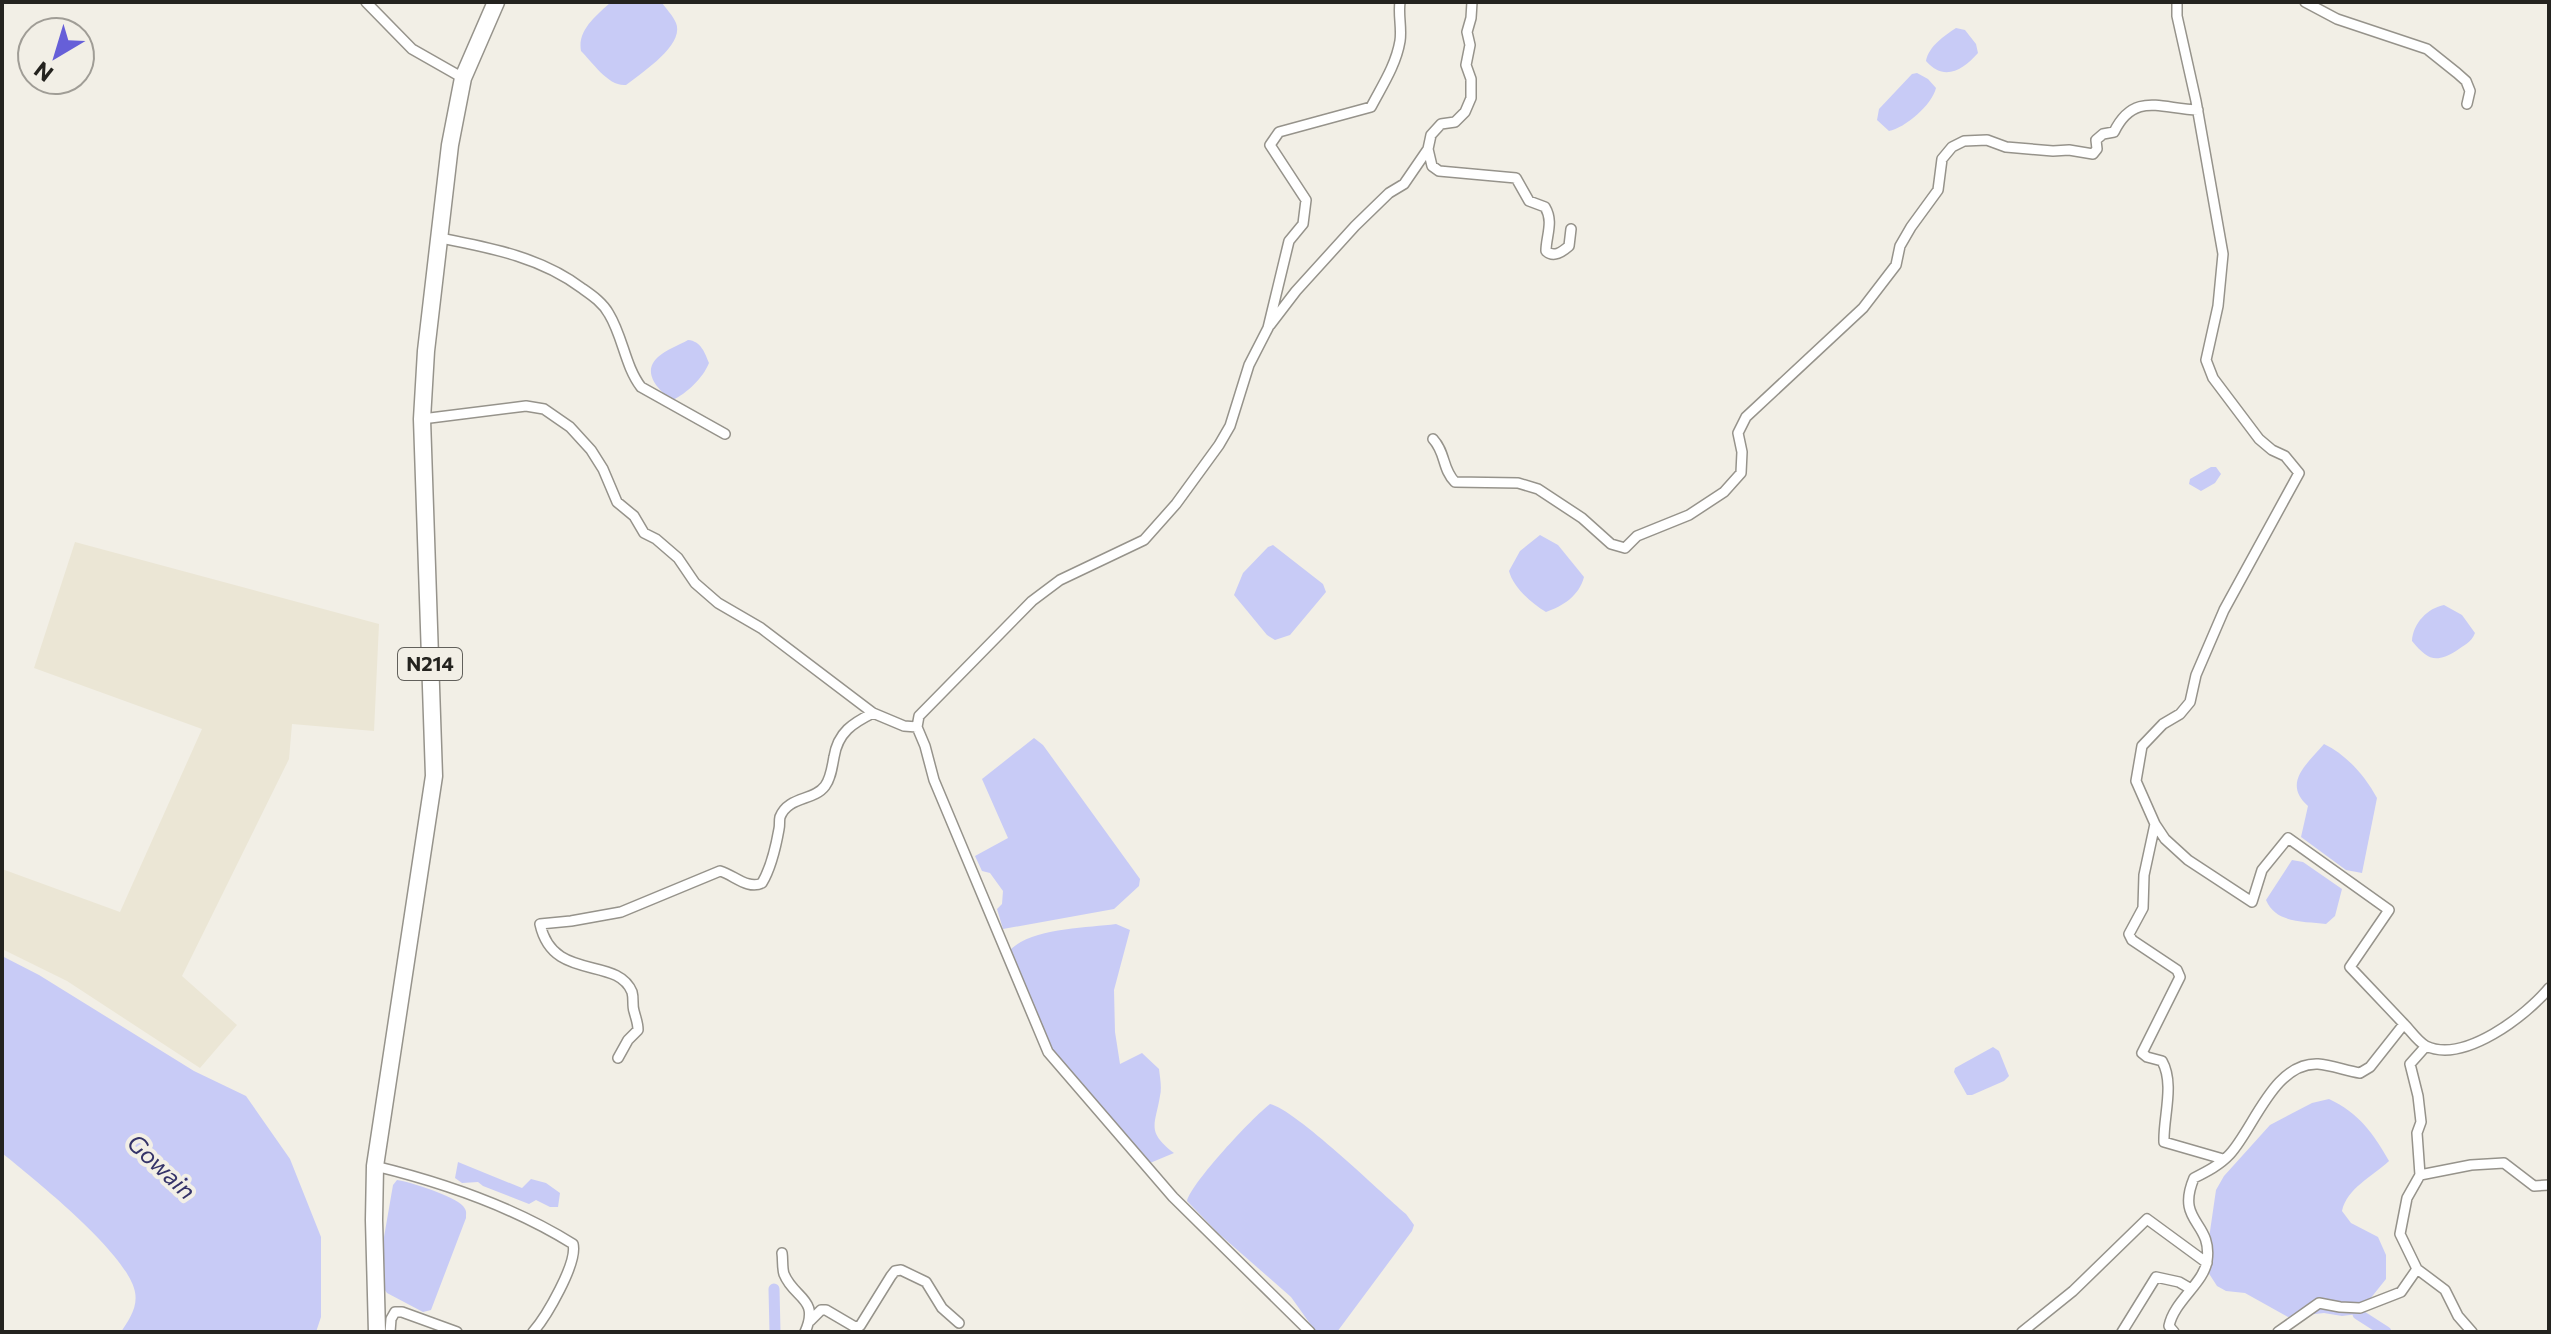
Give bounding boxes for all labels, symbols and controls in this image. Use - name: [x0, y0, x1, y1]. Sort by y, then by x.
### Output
- north arrow: [16, 16, 96, 96]
- text: N: [29, 56, 58, 88]
- road number: N214: [398, 648, 462, 680]
- water label: Gowain: [122, 1127, 202, 1205]

